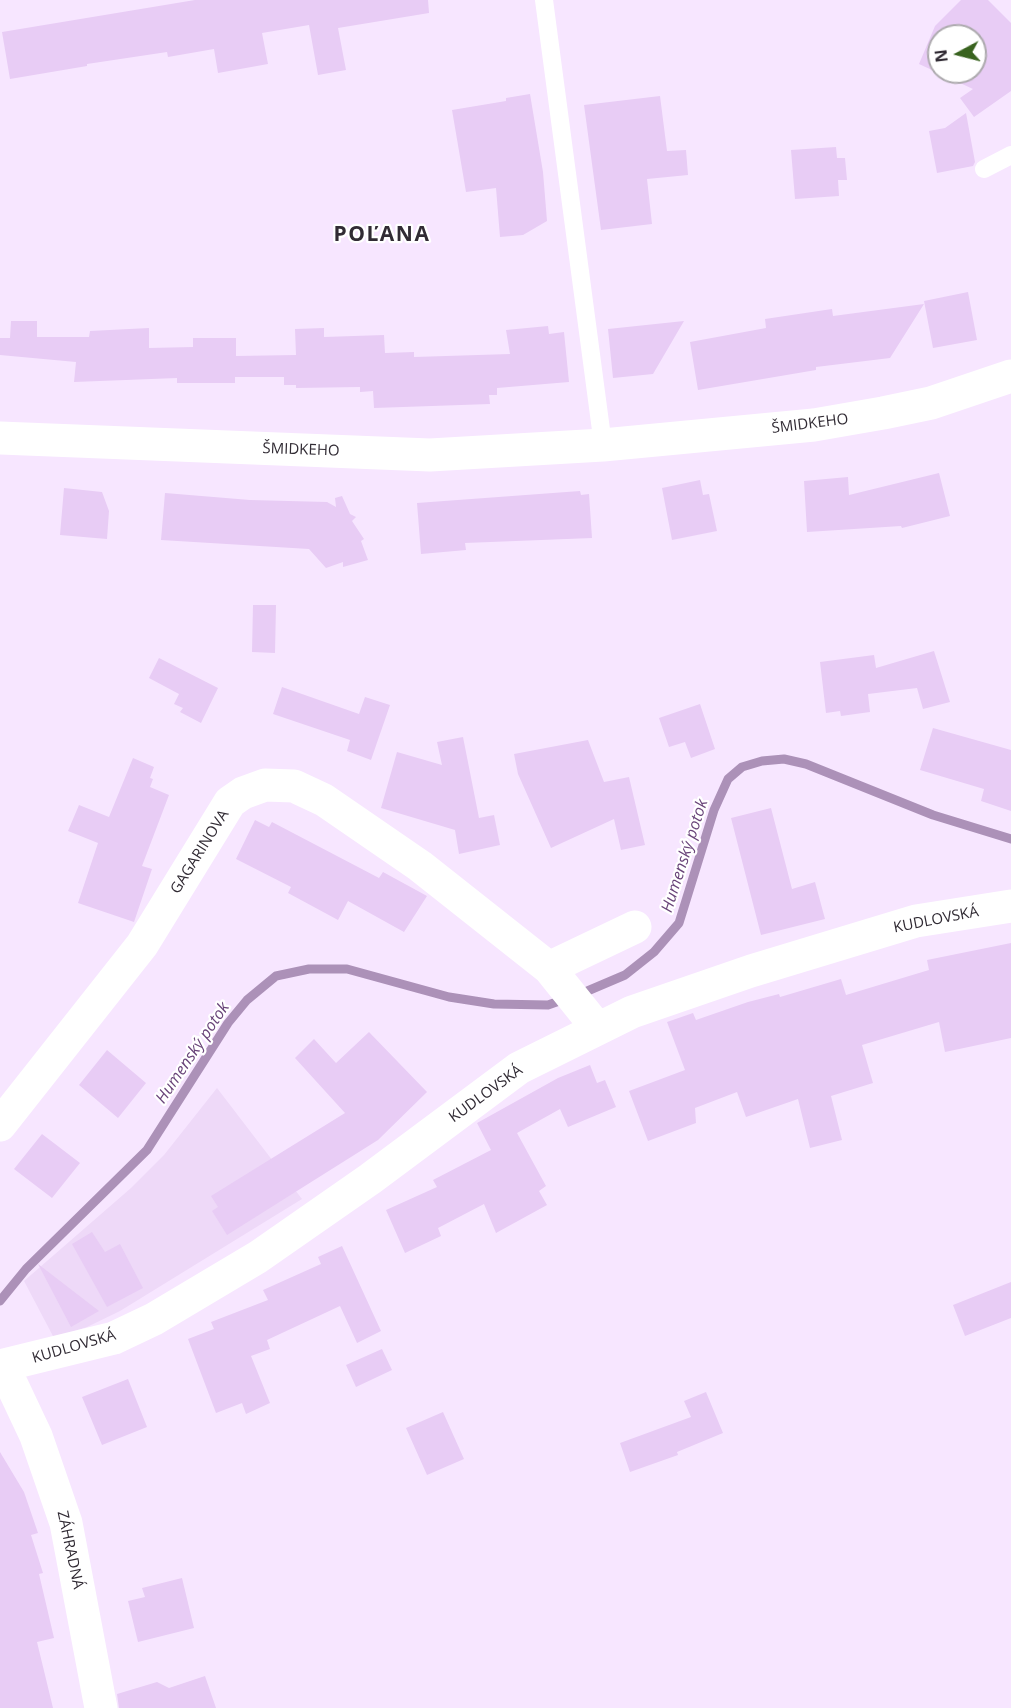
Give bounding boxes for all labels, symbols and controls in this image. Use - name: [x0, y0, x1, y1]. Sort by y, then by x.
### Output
- north arrow: [927, 24, 987, 84]
- text: N: [929, 48, 953, 64]
- district label: POĽANA: [334, 222, 430, 248]
- street label: ŠMIDKEHO: [771, 410, 849, 438]
- street label: ŠMIDKEHO: [262, 440, 340, 460]
- water label: Humenský potok: [658, 797, 712, 915]
- street label: GAGARINOVA: [167, 807, 233, 897]
- street label: KUDLOVSKÁ: [892, 903, 980, 937]
- water label: Humenský potok: [152, 999, 234, 1107]
- street label: KUDLOVSKÁ: [446, 1061, 526, 1127]
- street label: KUDLOVSKÁ: [30, 1326, 118, 1368]
- street label: ZÁHRADNÁ: [53, 1509, 87, 1591]

